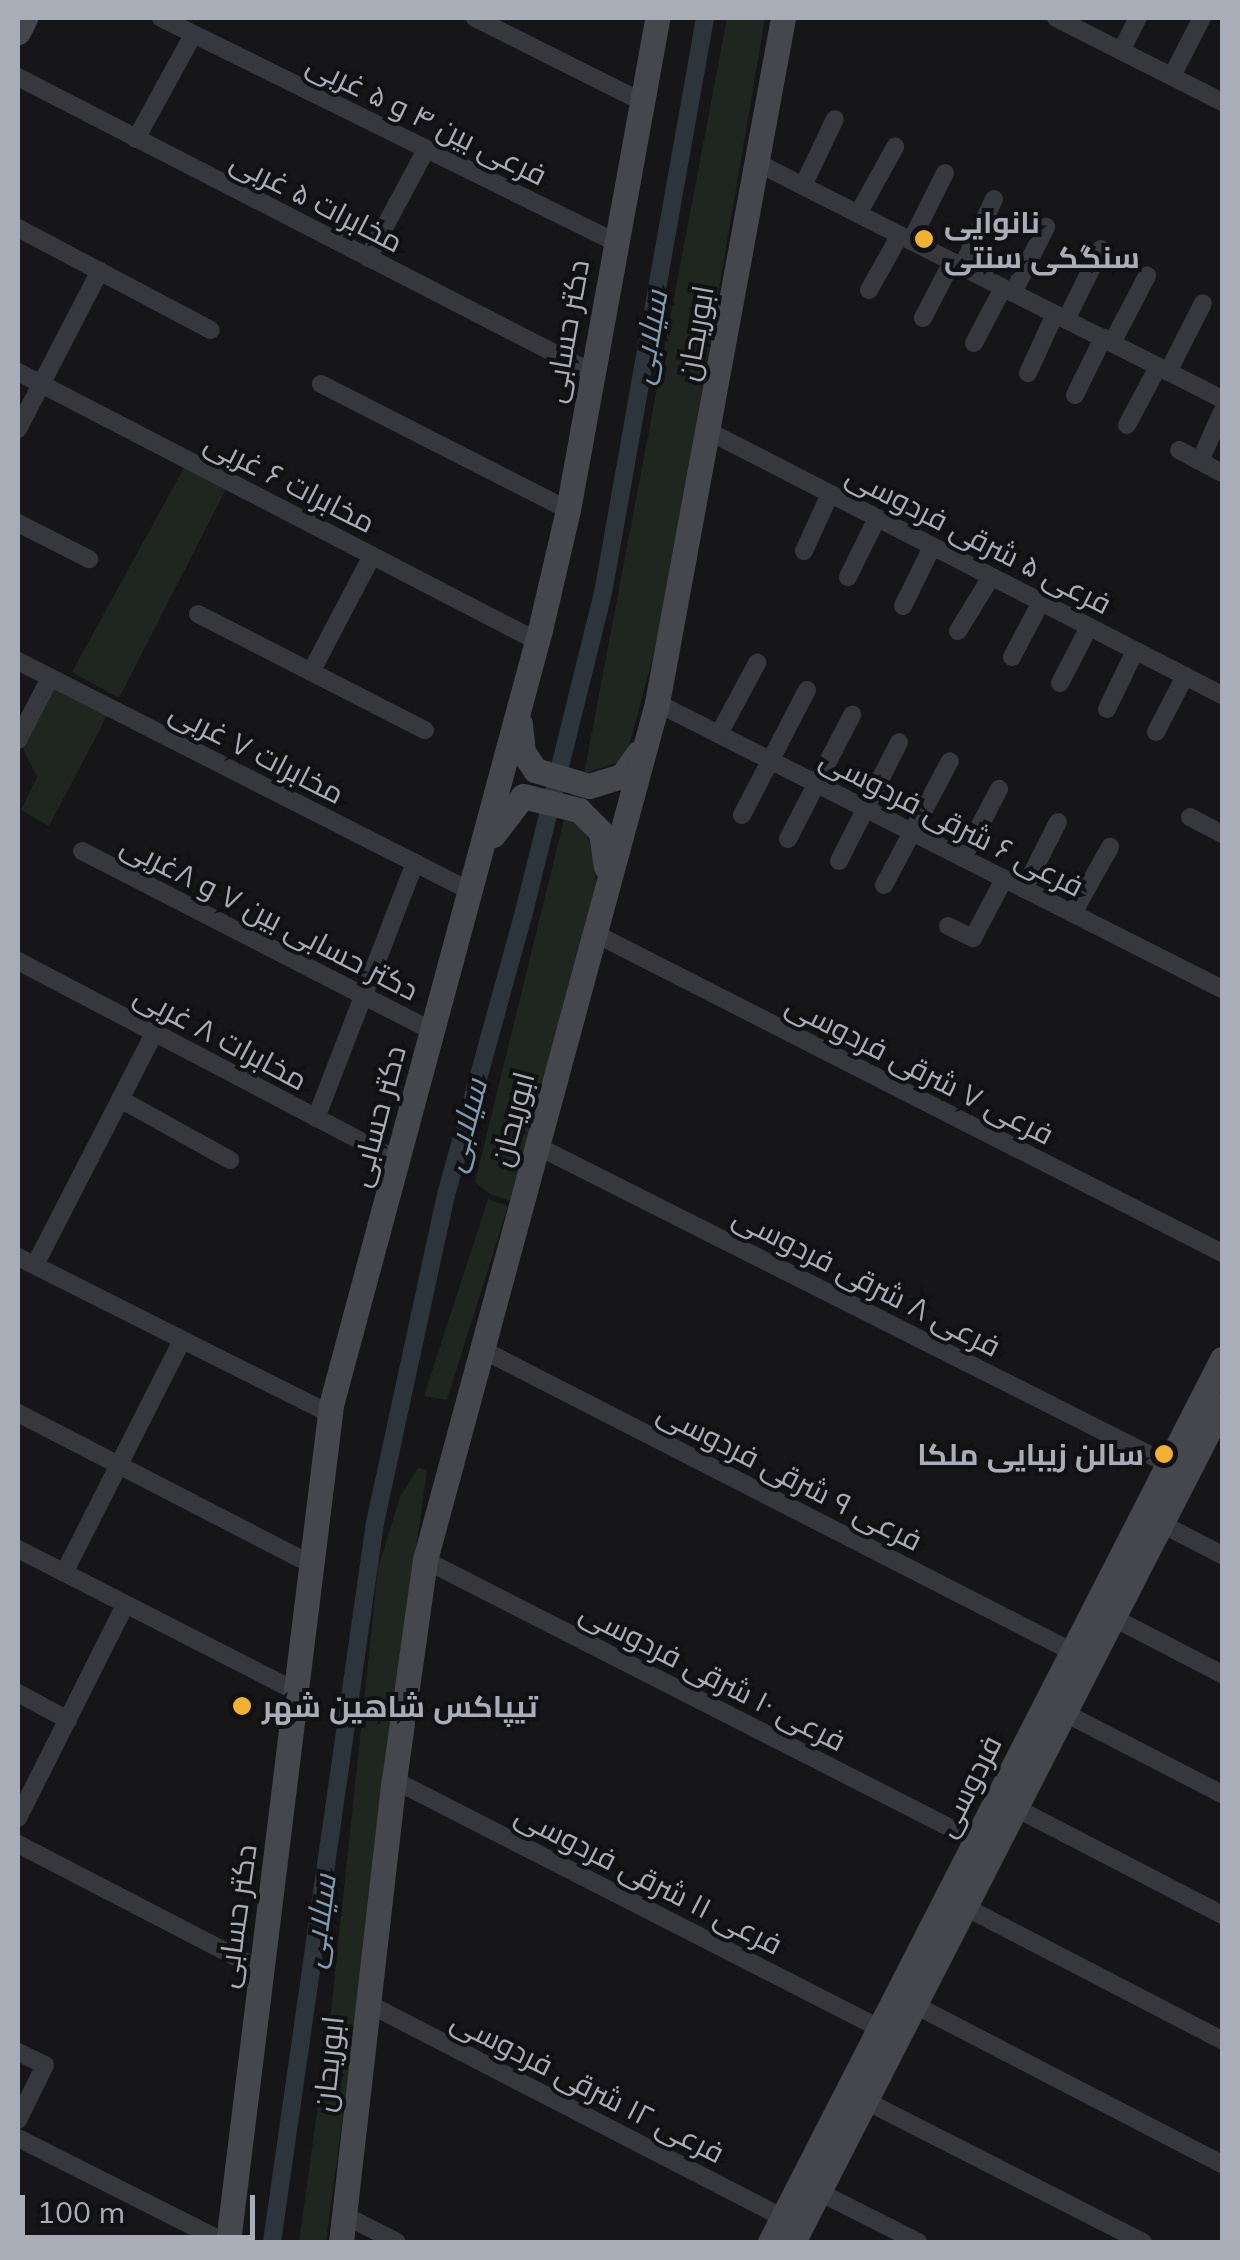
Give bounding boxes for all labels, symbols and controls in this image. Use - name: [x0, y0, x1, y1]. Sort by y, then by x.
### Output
- street label: فرعی بین ۴ و ۵ غربی: [301, 45, 553, 193]
- street label: مخابرات ۵ غربی: [225, 142, 409, 260]
- place label: نانوایی سنگکی سنتی: [944, 204, 1140, 274]
- marker: نانوایی سنگکی سنتی: [913, 228, 935, 250]
- street label: دکتر حسابی: [536, 257, 596, 405]
- street label: ابوریحان: [669, 282, 721, 384]
- water label: سیلابی: [621, 287, 675, 387]
- street label: مخابرات ۶ غربی: [199, 424, 381, 540]
- street label: فرعی ۵ شرقی فردوسی: [840, 456, 1118, 622]
- street label: مخابرات ۷ غربی: [164, 693, 350, 811]
- street label: فرعی ۶ شرقی فردوسی: [814, 740, 1090, 904]
- street label: دکتر حسابی بین ۷ و ۸غربی: [115, 826, 425, 1008]
- street label: مخابرات ۸ غربی: [128, 976, 314, 1098]
- street label: فرعی ۷ شرقی فردوسی: [780, 986, 1060, 1152]
- street label: دکتر حسابی: [341, 1041, 413, 1191]
- street label: ابوریحان: [482, 1068, 542, 1170]
- water label: سیلابی: [433, 1075, 495, 1175]
- street label: فرعی ۸ شرقی فردوسی: [727, 1198, 1007, 1364]
- street label: فرعی ۹ شرقی فردوسی: [652, 1394, 928, 1558]
- place label: سالن زیبایی ملکا: [917, 1436, 1144, 1472]
- marker: سالن زیبایی ملکا: [1153, 1443, 1175, 1465]
- street label: فرعی ۱۰ شرقی فردوسی: [574, 1593, 852, 1759]
- place label: تیپاکس شاهین شهر: [262, 1688, 538, 1724]
- marker: تیپاکس شاهین شهر: [231, 1695, 253, 1717]
- street label: فردوسی: [927, 1729, 1009, 1843]
- street label: فرعی ۱۱ شرقی فردوسی: [509, 1796, 789, 1962]
- street label: دکتر حسابی: [208, 1842, 264, 1990]
- water label: سیلابی: [292, 1872, 344, 1970]
- street label: فرعی ۱۲ شرقی فردوسی: [446, 2002, 730, 2170]
- street label: ابوریحان: [305, 2014, 351, 2114]
- scale bar: [25, 2175, 260, 2237]
- text: 100 m: [37, 2193, 125, 2231]

